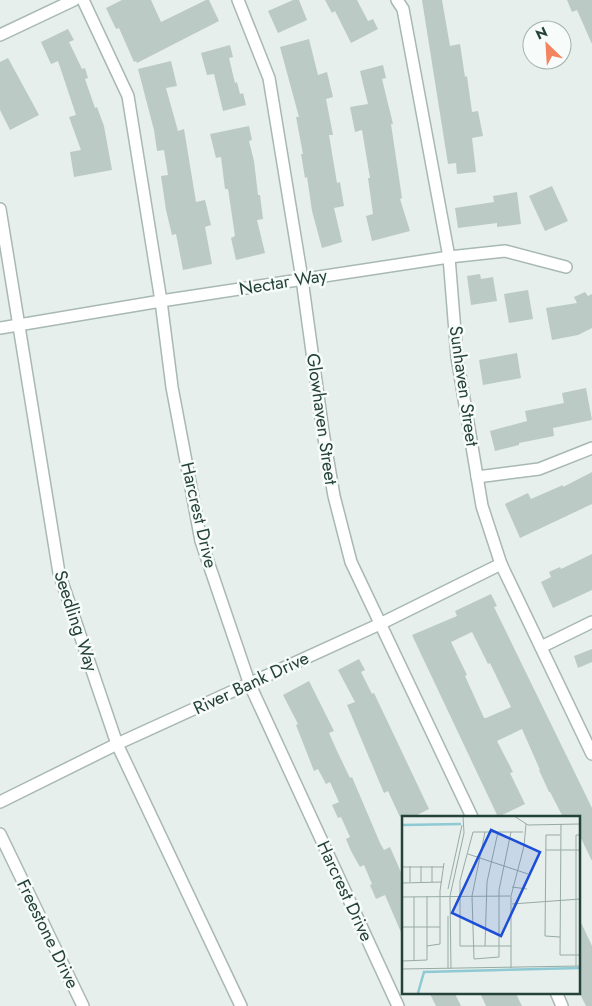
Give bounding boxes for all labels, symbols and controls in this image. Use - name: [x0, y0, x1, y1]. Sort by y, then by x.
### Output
- north arrow: [522, 20, 572, 70]
- text: N: [532, 22, 551, 45]
- street label: Nectar Way: [237, 262, 329, 302]
- street label: Sunhaven Street: [443, 324, 485, 449]
- street label: Glowhaven Street: [300, 352, 344, 487]
- street label: Harcrest Drive: [174, 459, 224, 571]
- street label: Seedling Way: [47, 567, 105, 675]
- street label: River Bank Drive: [189, 645, 313, 721]
- inset map: [402, 816, 580, 994]
- street label: Harcrest Drive: [310, 836, 380, 946]
- street label: Freestone Drive: [10, 875, 86, 993]

